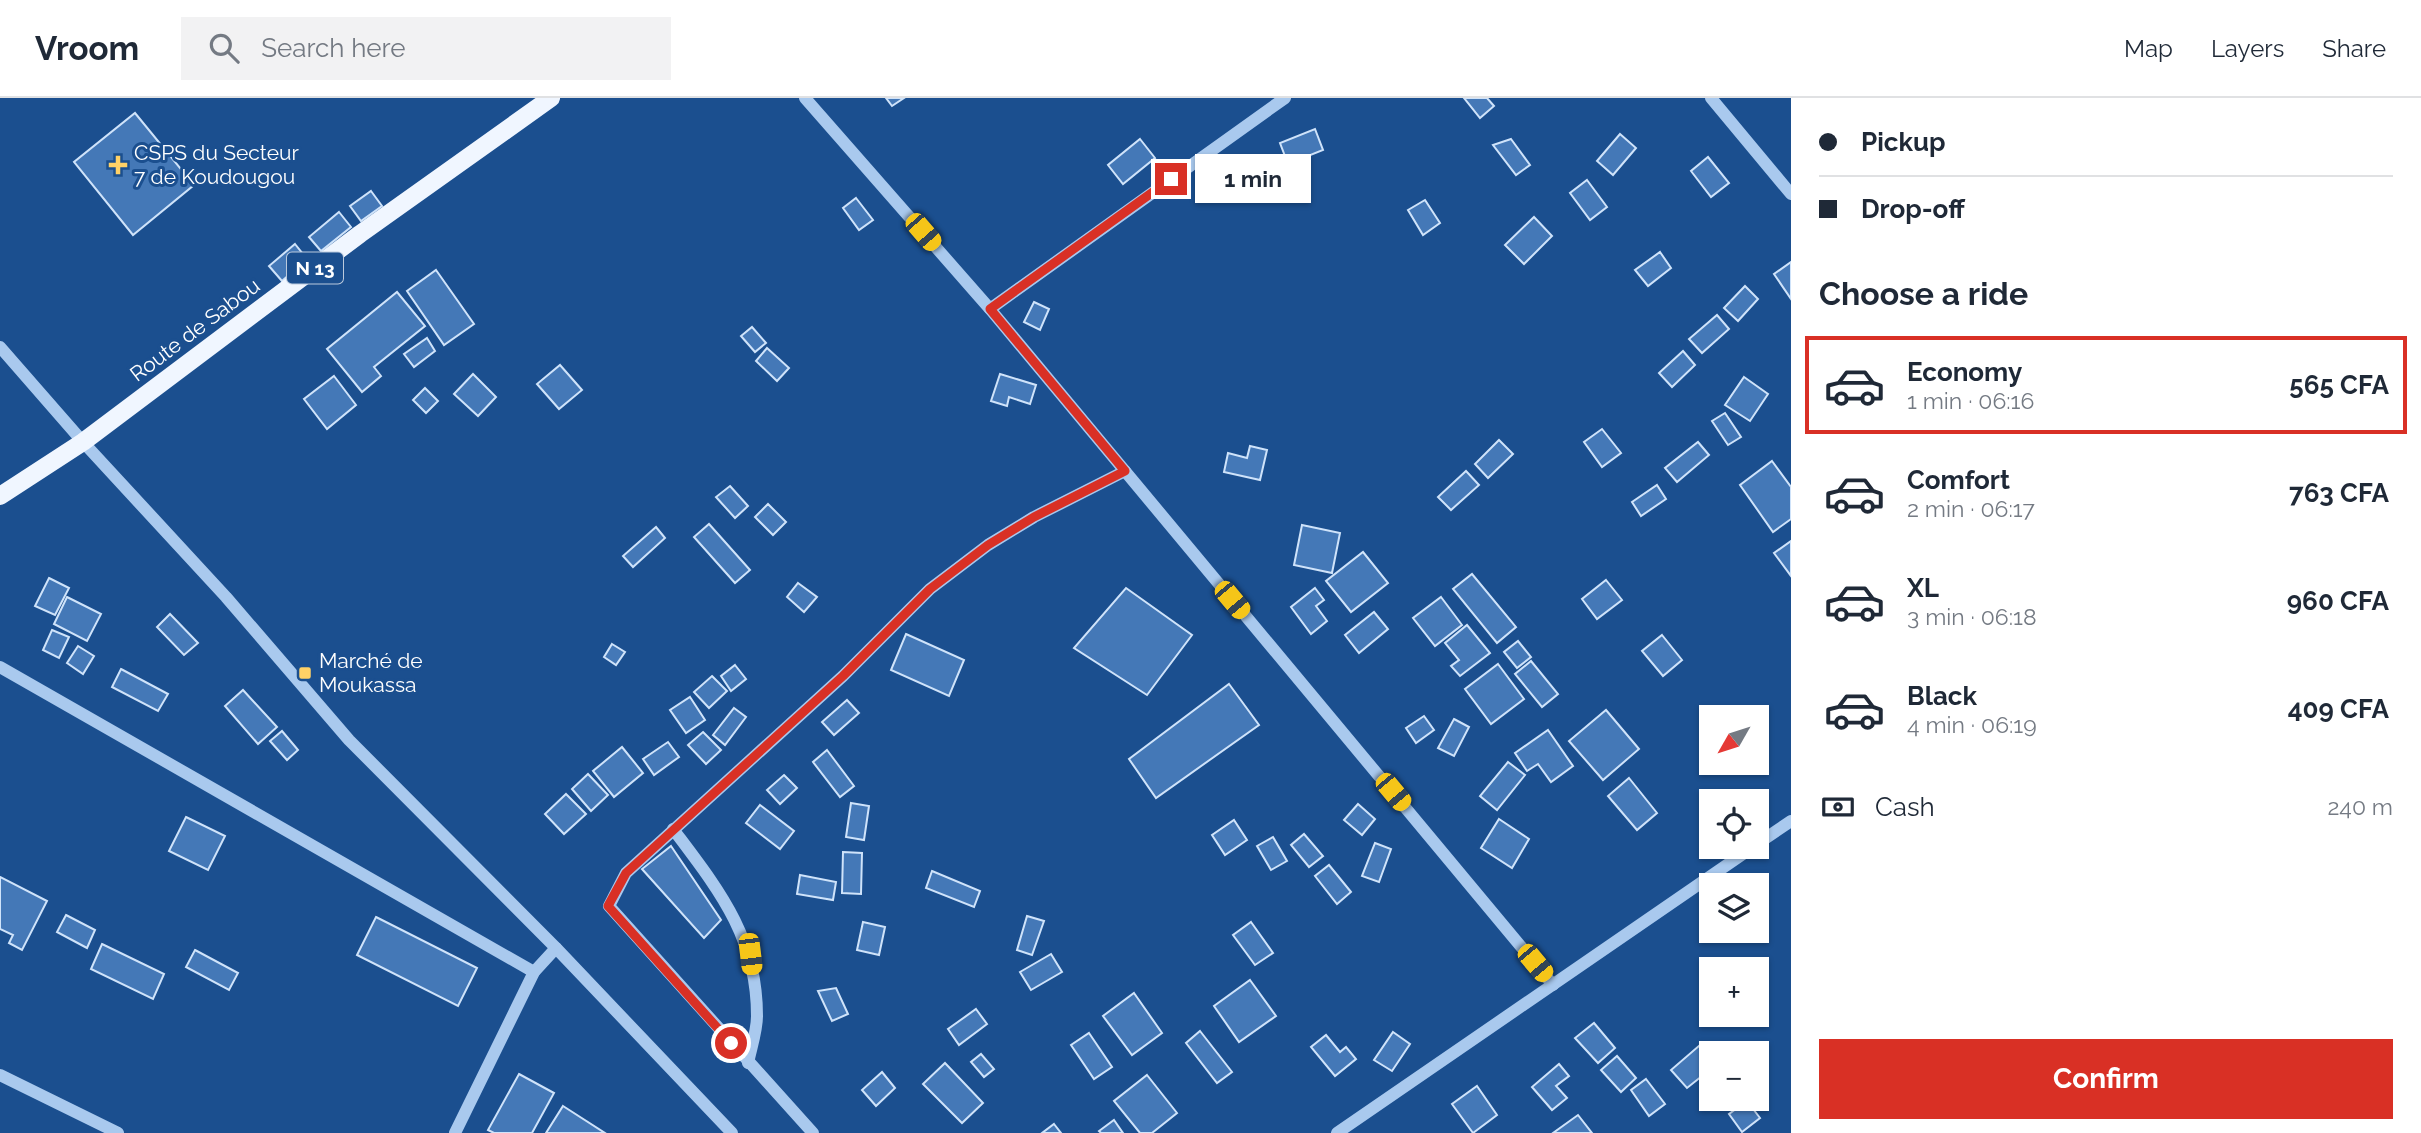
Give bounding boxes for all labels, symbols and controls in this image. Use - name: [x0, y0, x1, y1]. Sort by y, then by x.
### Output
- search box: [181, 17, 671, 80]
- text: Vroom: [35, 29, 139, 68]
- icon: search: [205, 29, 243, 67]
- text: Search here: [261, 33, 406, 63]
- text: Map: [2124, 34, 2173, 63]
- text: Layers: [2211, 34, 2284, 63]
- text: Share: [2322, 34, 2386, 63]
- text: Pickup: [1861, 127, 1946, 157]
- place label: CSPS du Secteur 7 de Koudougou: [134, 140, 299, 189]
- callout: 1 min: [1196, 154, 1311, 204]
- marker: CSPS du Secteur 7 de Koudougou: [108, 155, 128, 175]
- route end: [1155, 163, 1187, 195]
- text: 1 min: [1224, 165, 1282, 192]
- text: Drop-off: [1861, 194, 1965, 224]
- car: [902, 209, 945, 255]
- road number: N 13: [287, 252, 343, 284]
- street label: Route de Sabou: [125, 273, 264, 386]
- text: Choose a ride: [1819, 275, 2028, 312]
- icon: car: [1823, 354, 1886, 417]
- text: Economy: [1907, 357, 2022, 387]
- text: 565 CFA: [2289, 370, 2389, 400]
- text: 1 min · 06:16: [1907, 387, 2034, 414]
- icon: car: [1823, 462, 1886, 525]
- text: Comfort: [1907, 465, 2010, 495]
- text: 763 CFA: [2289, 478, 2389, 508]
- text: 2 min · 06:17: [1907, 495, 2035, 522]
- icon: car: [1823, 570, 1886, 633]
- text: XL: [1907, 573, 1939, 603]
- car: [1211, 577, 1254, 623]
- text: 960 CFA: [2287, 586, 2389, 616]
- text: 3 min · 06:18: [1907, 603, 2037, 630]
- place label: Marché de Moukassa: [319, 648, 423, 697]
- marker: Marché de Moukassa: [297, 665, 313, 681]
- icon: car: [1823, 678, 1886, 741]
- text: Black: [1907, 681, 1977, 711]
- text: 409 CFA: [2288, 694, 2389, 724]
- north arrow: [1699, 705, 1769, 775]
- map controls: [1699, 705, 1769, 1111]
- text: 4 min · 06:19: [1907, 711, 2037, 738]
- car: [1372, 769, 1415, 815]
- icon: cash: [1819, 788, 1857, 826]
- button: locate: [1699, 789, 1769, 859]
- text: Cash: [1875, 792, 1935, 822]
- text: 240 m: [2327, 793, 2393, 820]
- button: layers: [1699, 873, 1769, 943]
- car: [738, 932, 763, 976]
- car: [1514, 940, 1557, 986]
- button: +: [1699, 957, 1769, 1027]
- route start: [715, 1027, 747, 1059]
- button: Confirm: [1819, 1039, 2393, 1119]
- button: −: [1699, 1041, 1769, 1111]

